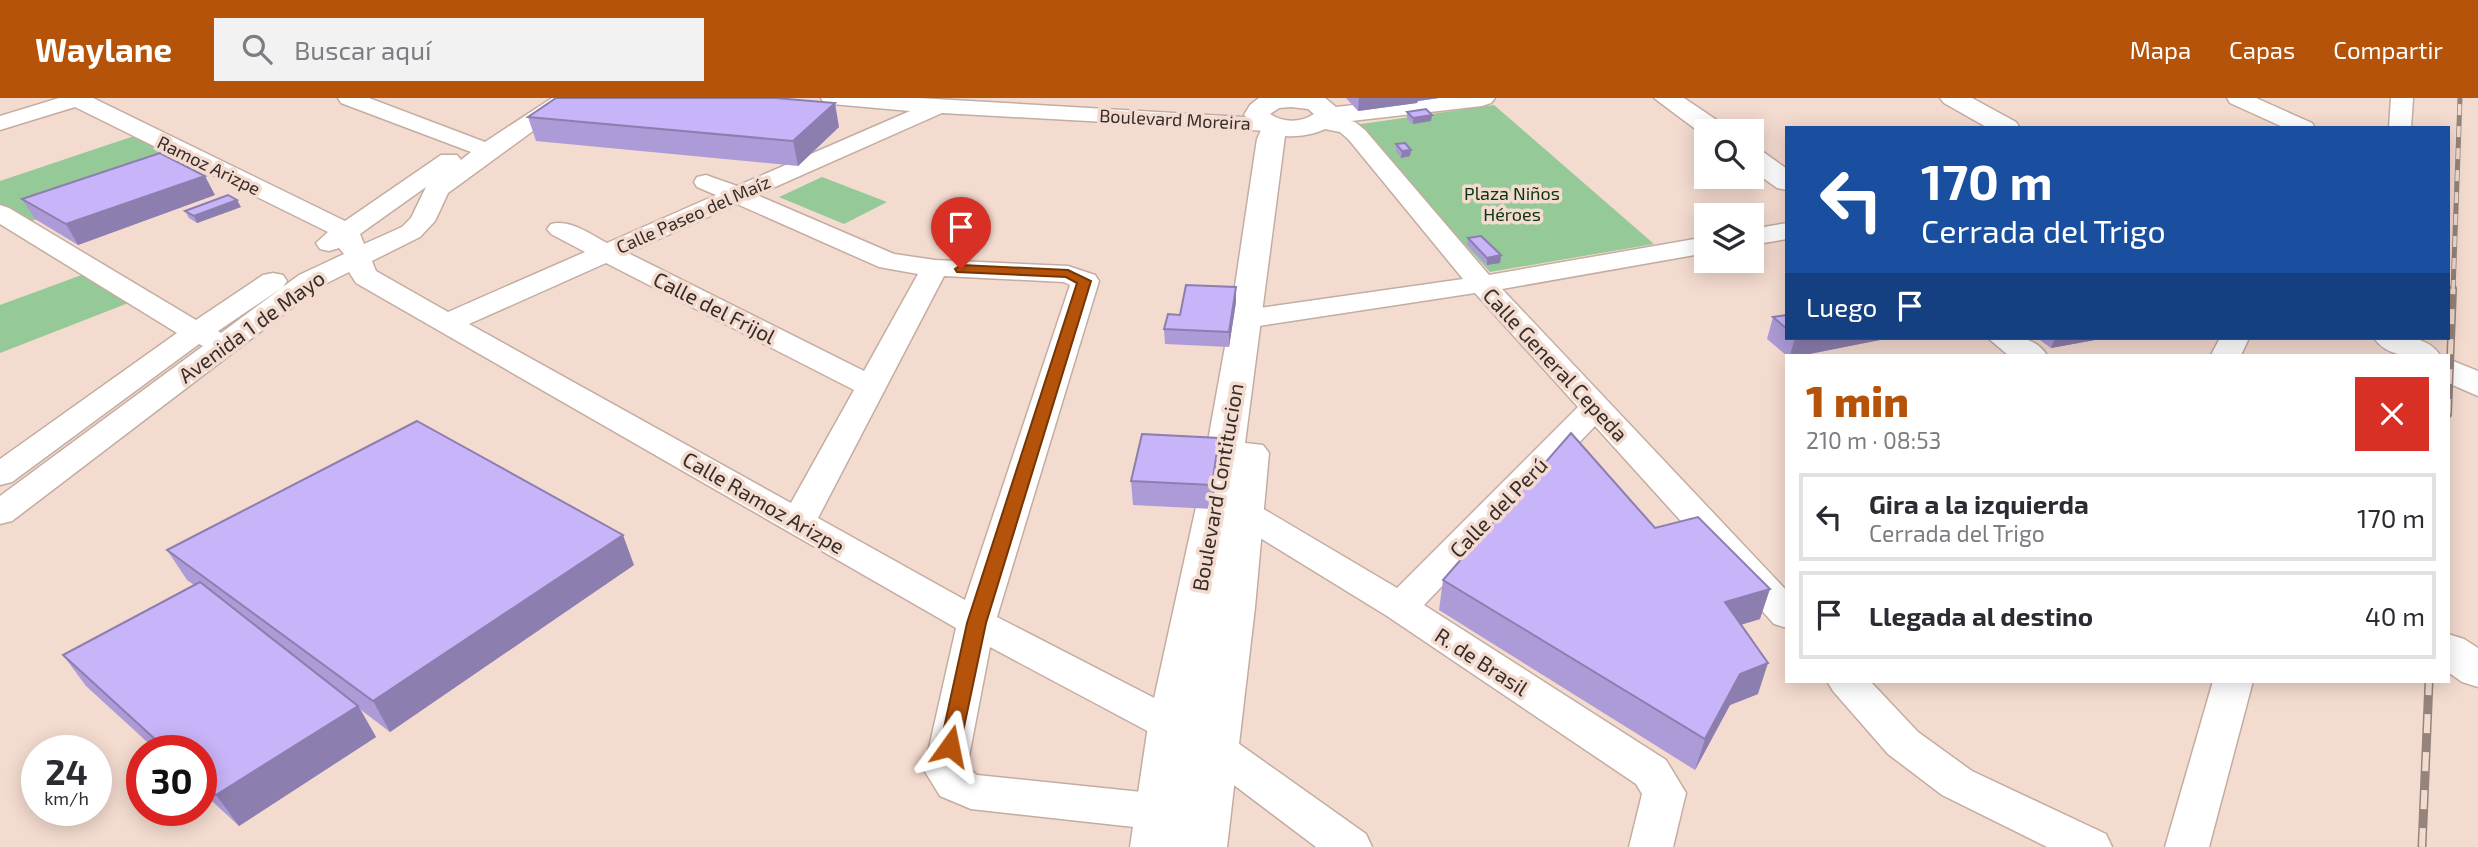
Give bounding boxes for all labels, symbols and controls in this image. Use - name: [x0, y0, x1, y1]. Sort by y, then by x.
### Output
- search box: [214, 18, 704, 81]
- text: Waylane: [35, 29, 172, 69]
- icon: search: [238, 30, 276, 68]
- text: Buscar aquí: [294, 34, 431, 65]
- text: Mapa: [2130, 35, 2191, 64]
- text: Capas: [2229, 35, 2295, 64]
- text: Compartir: [2333, 35, 2443, 64]
- street label: Boulevard Moreira: [1099, 104, 1251, 134]
- map controls: [1694, 119, 1764, 273]
- button: search: [1694, 119, 1764, 189]
- street label: Ramoz Arizpe: [154, 131, 264, 199]
- text: 170 m: [1921, 151, 2053, 210]
- icon: left: [1806, 154, 1897, 245]
- street label: Calle Paseo del Maíz: [613, 170, 773, 258]
- park label: Plaza Niños Héroes: [1464, 182, 1560, 225]
- pin: [931, 197, 991, 269]
- button: layers: [1694, 203, 1764, 273]
- icon: arrive: [942, 208, 980, 246]
- text: Cerrada del Trigo: [1921, 211, 2166, 249]
- street label: Avenida 1 de Mayo: [173, 265, 329, 387]
- street label: Calle del Frijol: [649, 266, 781, 350]
- street label: Calle General Cepeda: [1478, 282, 1634, 446]
- icon: arrive: [1891, 287, 1929, 325]
- text: Luego: [1806, 291, 1877, 322]
- text: 1 min: [1806, 375, 1909, 425]
- button: close: [2355, 377, 2429, 451]
- street label: Boulevard Contitucion: [1186, 381, 1248, 593]
- text: 210 m · 08:53: [1806, 426, 1941, 454]
- street label: Calle Ramoz Arizpe: [679, 446, 849, 558]
- street label: Calle del Perú: [1444, 452, 1552, 562]
- text: Gira a la izquierda: [1869, 488, 2089, 519]
- icon: left: [1810, 498, 1848, 536]
- text: 170 m: [2357, 502, 2425, 533]
- text: Cerrada del Trigo: [1869, 519, 2045, 547]
- icon: arrive: [1810, 596, 1848, 634]
- text: Llegada al destino: [1869, 600, 2093, 631]
- text: 40 m: [2365, 600, 2425, 631]
- street label: R. de Brasil: [1431, 622, 1534, 701]
- position arrow: [913, 709, 987, 783]
- speed limit sign: 30: [126, 735, 217, 826]
- text: 24: [45, 750, 88, 792]
- text: km/h: [44, 787, 89, 809]

